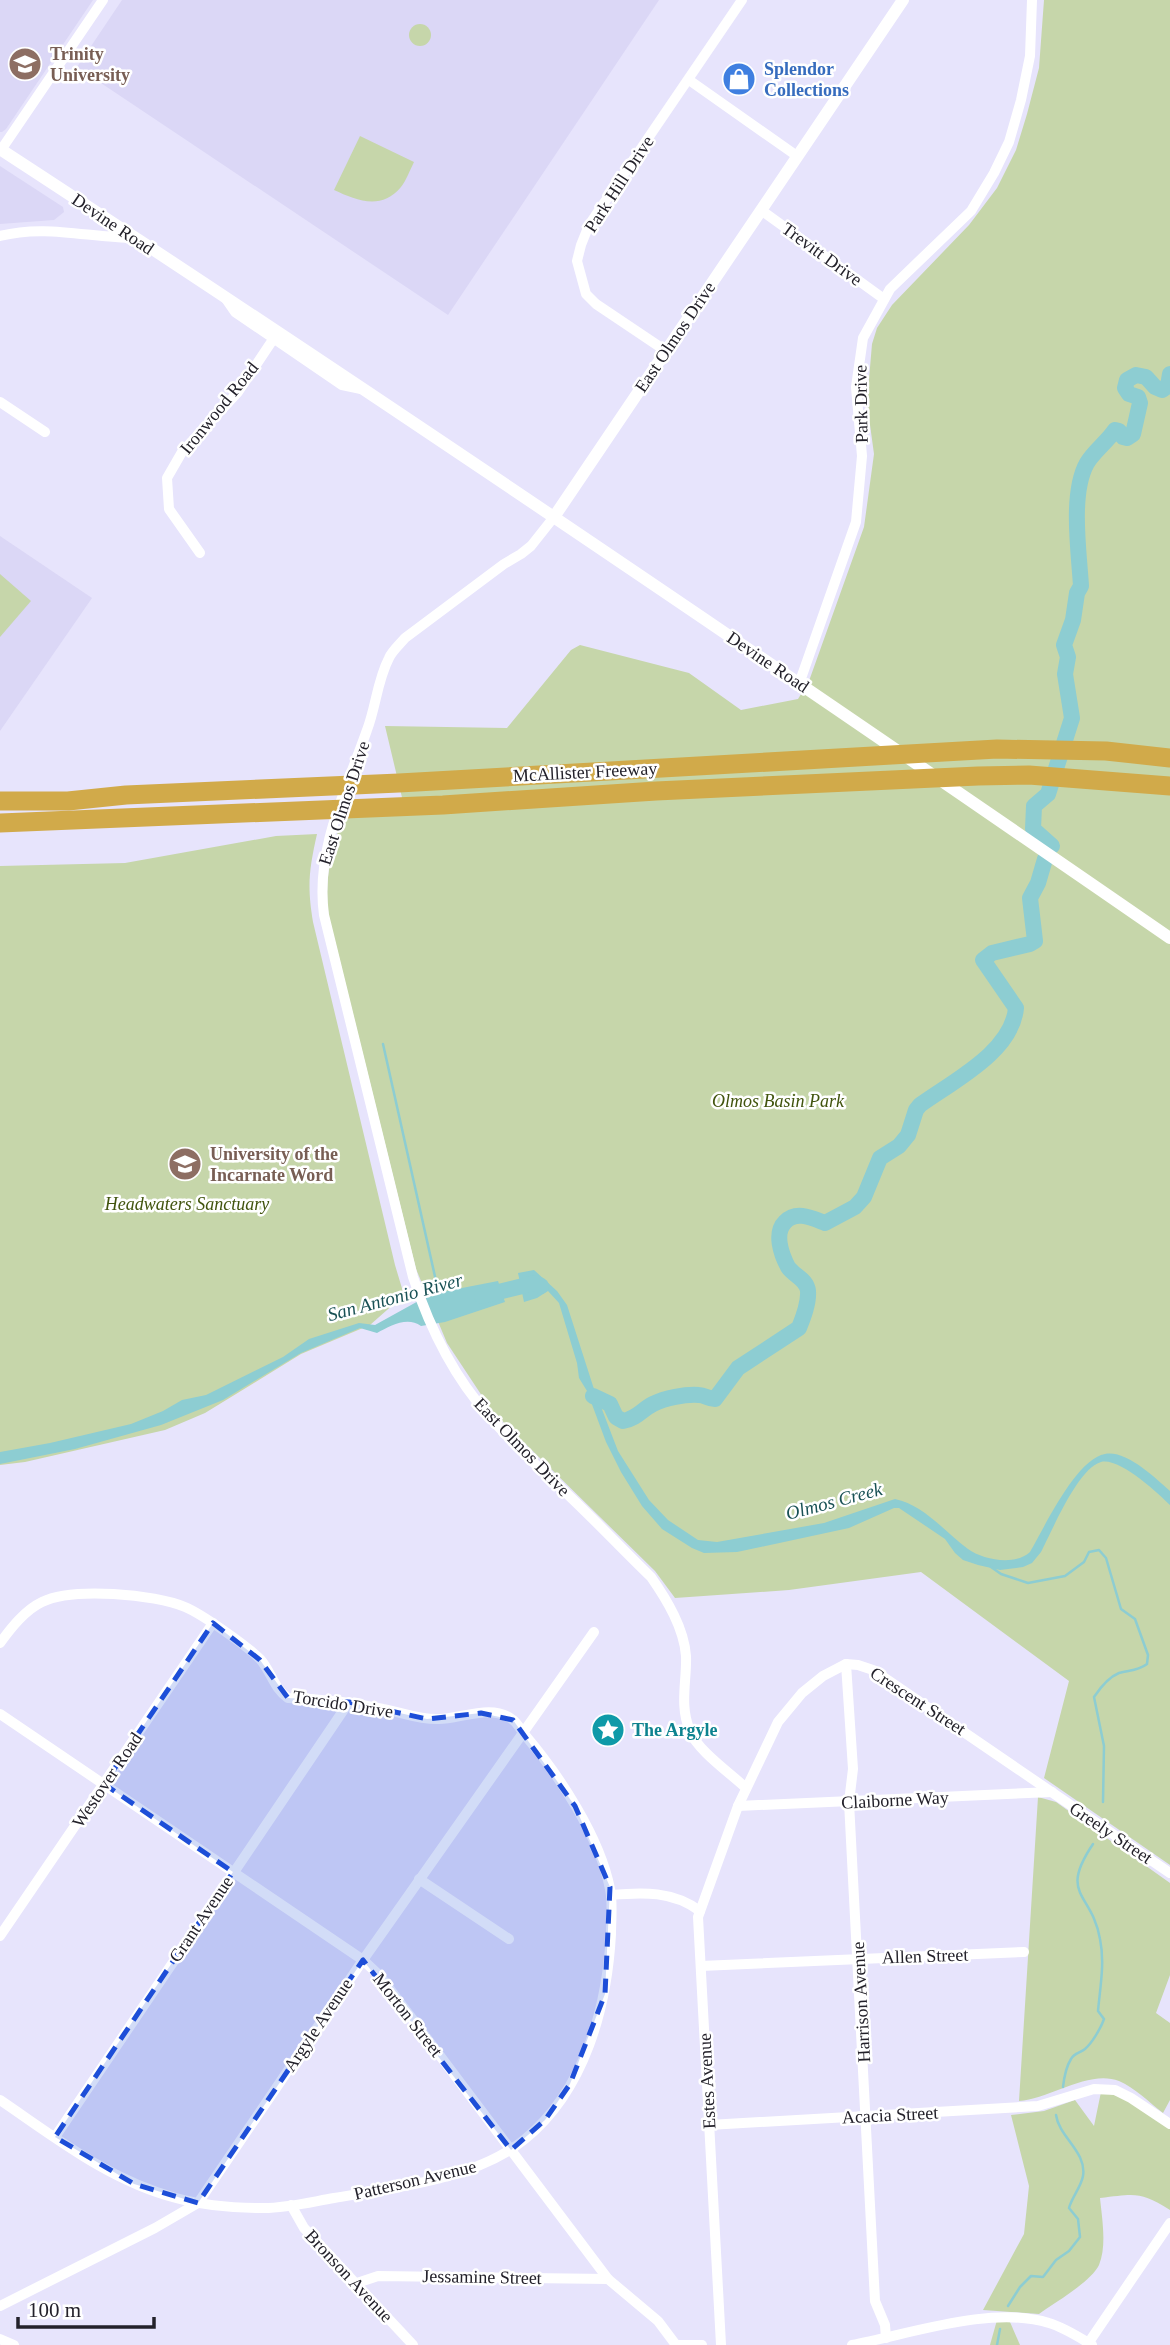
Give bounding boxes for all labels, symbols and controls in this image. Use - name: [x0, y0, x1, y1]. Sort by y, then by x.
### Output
- place label: Trinity University: [50, 44, 130, 85]
- school or university icon: Trinity University: [6, 45, 44, 83]
- place label: Splendor Collections: [764, 59, 849, 100]
- shop icon: Splendor Collections: [720, 60, 758, 98]
- street label: Park Hill Drive: [580, 132, 658, 236]
- street label: Devine Road: [68, 189, 158, 259]
- street label: Trevitt Drive: [778, 218, 866, 290]
- street label: East Olmos Drive: [631, 278, 719, 396]
- street label: Ironwood Road: [176, 358, 262, 458]
- street label: Park Drive: [850, 365, 872, 443]
- street label: Devine Road: [723, 627, 813, 697]
- street label: East Olmos Drive: [315, 739, 373, 867]
- street label: McAllister Freeway: [512, 758, 658, 786]
- park label: Olmos Basin Park: [712, 1091, 845, 1111]
- place label: University of the Incarnate Word: [210, 1144, 338, 1185]
- school or university icon: University of the Incarnate Word: [166, 1145, 204, 1183]
- park label: Headwaters Sanctuary: [104, 1194, 269, 1214]
- water label: San Antonio River: [325, 1269, 465, 1325]
- street label: East Olmos Drive: [470, 1394, 574, 1500]
- water label: Olmos Creek: [783, 1478, 885, 1524]
- street label: Crescent Street: [867, 1663, 969, 1739]
- street label: Torcido Drive: [291, 1686, 395, 1722]
- place icon: The Argyle: [589, 1711, 627, 1749]
- place label: The Argyle: [632, 1720, 718, 1740]
- street label: Westover Road: [68, 1729, 146, 1831]
- street label: Claiborne Way: [841, 1787, 949, 1813]
- street label: Greely Street: [1066, 1798, 1156, 1868]
- street label: Grant Avenue: [165, 1872, 237, 1966]
- street label: Harrison Avenue: [848, 1941, 874, 2063]
- street label: Allen Street: [881, 1944, 969, 1968]
- street label: Morton Street: [369, 1969, 447, 2061]
- street label: Argyle Avenue: [280, 1975, 356, 2075]
- street label: Estes Avenue: [694, 2032, 720, 2130]
- street label: Acacia Street: [841, 2102, 939, 2128]
- street label: Patterson Avenue: [352, 2156, 478, 2204]
- street label: Bronson Avenue: [301, 2226, 397, 2326]
- street label: Jessamine Street: [422, 2266, 542, 2288]
- scale bar: [18, 2286, 154, 2330]
- text: 100 m: [28, 2298, 81, 2322]

